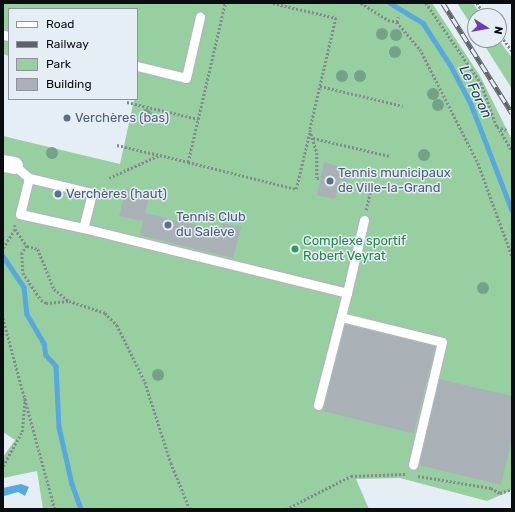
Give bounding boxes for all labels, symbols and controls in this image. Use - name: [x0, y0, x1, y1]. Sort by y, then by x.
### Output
- legend: [8, 8, 138, 100]
- north arrow: [467, 8, 507, 48]
- text: Road: [46, 17, 74, 31]
- text: N: [491, 25, 505, 35]
- text: Railway: [46, 37, 89, 51]
- text: Park: [46, 57, 71, 71]
- water label: Le Foron: [455, 63, 495, 121]
- text: Building: [46, 77, 92, 91]
- place label: Verchères (bas): [75, 110, 169, 126]
- marker: Verchères (bas): [62, 113, 72, 123]
- place label: Tennis municipaux de Ville-la-Grand: [338, 166, 451, 197]
- marker: Tennis municipaux de Ville-la-Grand: [325, 176, 335, 186]
- place label: Verchères (haut): [66, 186, 167, 202]
- marker: Verchères (haut): [53, 189, 63, 199]
- place label: Tennis Club du Salève: [176, 210, 246, 241]
- marker: Tennis Club du Salève: [163, 220, 173, 230]
- place label: Complexe sportif Robert Veyrat: [303, 234, 406, 265]
- marker: Complexe sportif Robert Veyrat: [290, 244, 300, 254]

